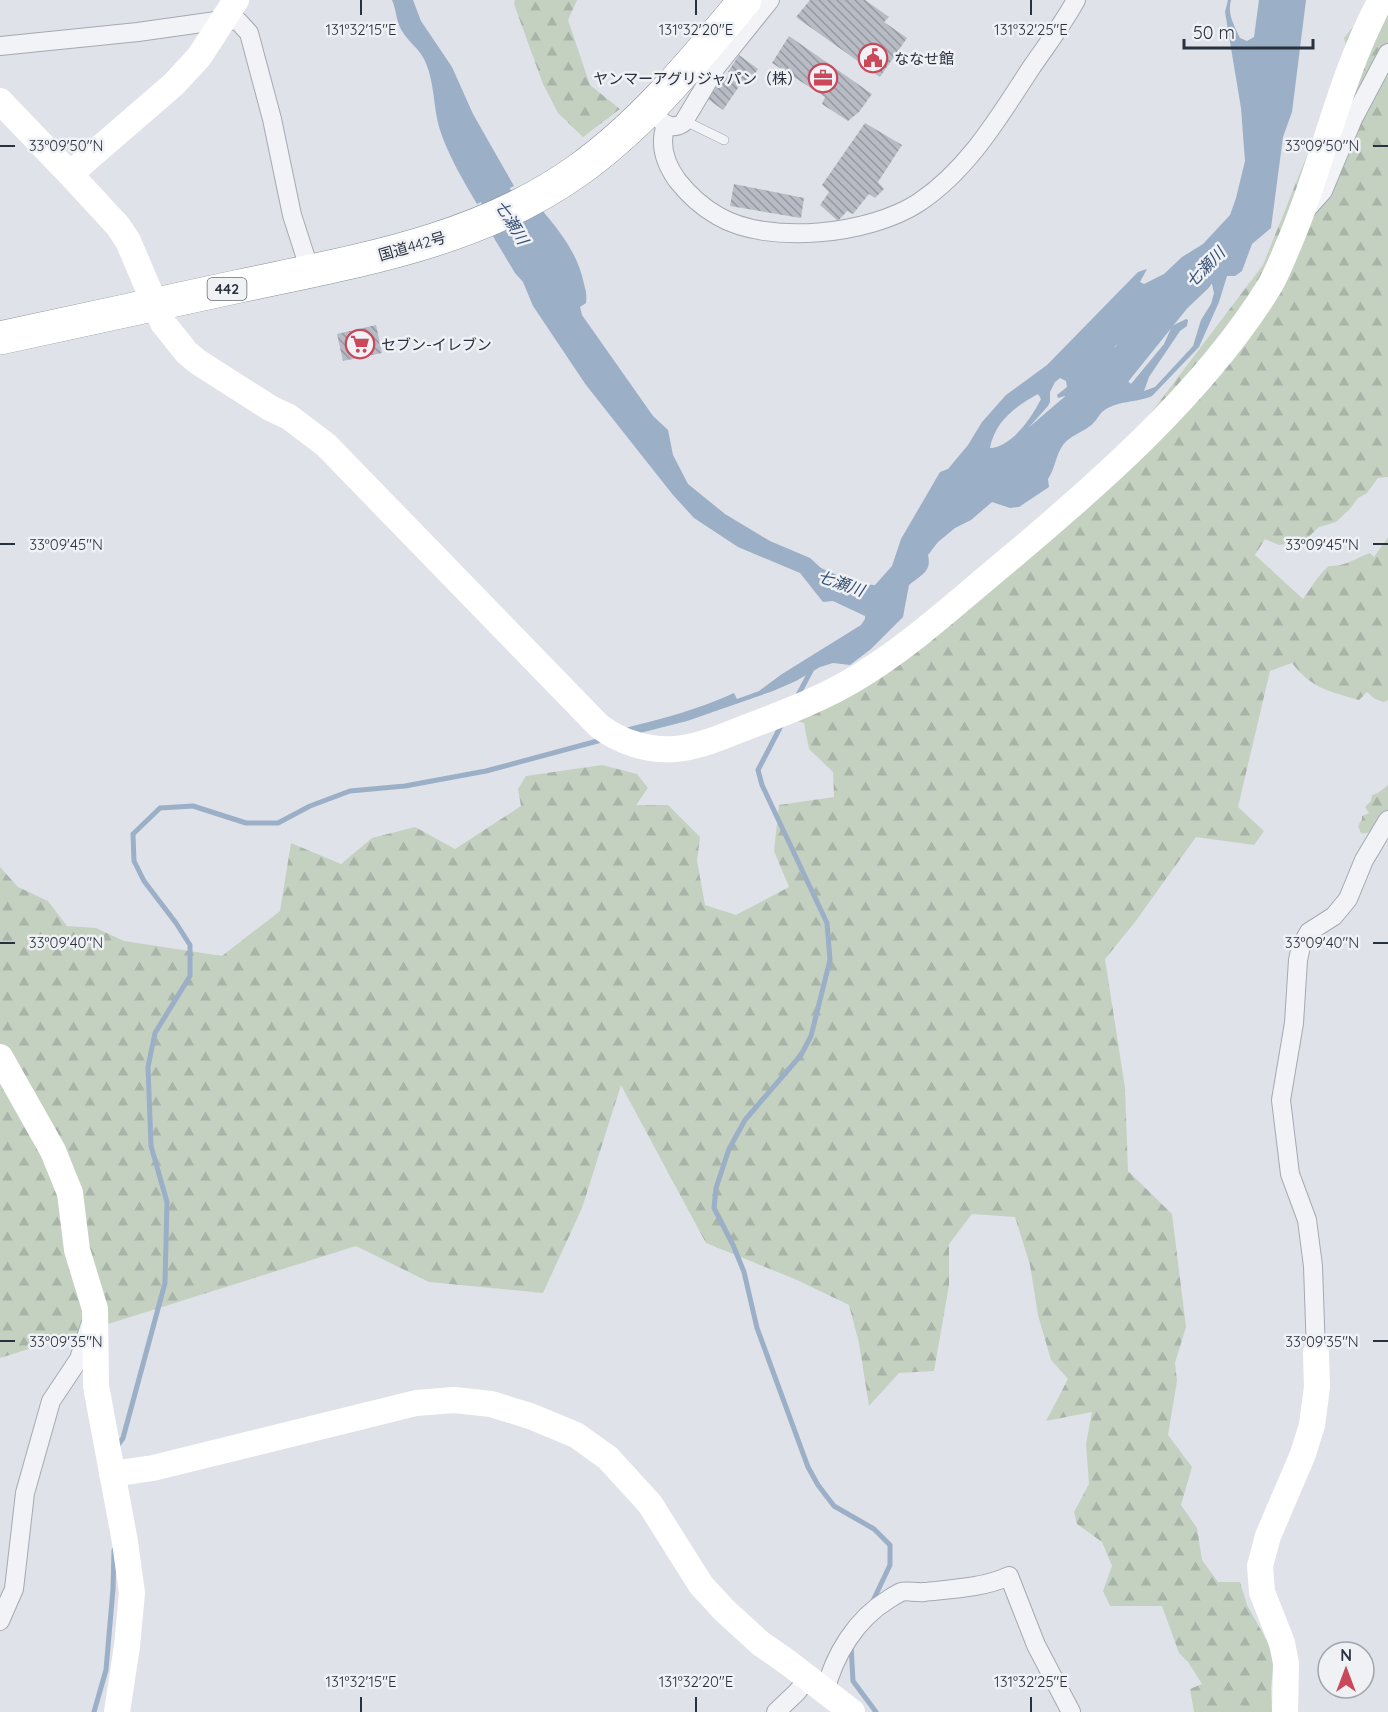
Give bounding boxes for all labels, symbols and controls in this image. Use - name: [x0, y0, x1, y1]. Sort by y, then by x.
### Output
- scale bar: [1184, 12, 1313, 50]
- text: 131°32'15"E: [326, 20, 397, 39]
- text: 131°32'20"E: [659, 20, 733, 39]
- text: 131°32'25"E: [994, 20, 1068, 39]
- text: 50 m: [1193, 21, 1235, 44]
- public building icon: ななせ館: [857, 42, 889, 74]
- place label: ななせ館: [894, 49, 954, 68]
- office icon: ヤンマーアグリジャパン（株）: [807, 62, 839, 94]
- place label: ヤンマーアグリジャパン（株）: [593, 69, 802, 88]
- text: 33°09'50"N: [29, 136, 103, 155]
- text: 33°09'50"N: [1285, 136, 1359, 155]
- water label: 七瀬川: [491, 196, 534, 249]
- street label: 国道442号: [376, 227, 448, 265]
- water label: 七瀬川: [1181, 241, 1230, 291]
- road number: 442: [208, 278, 246, 300]
- supermarket icon: セブン-イレブン: [344, 328, 376, 360]
- place label: セブン-イレブン: [381, 335, 492, 354]
- text: 33°09'45"N: [29, 535, 103, 554]
- text: 33°09'45"N: [1285, 535, 1359, 554]
- water label: 七瀬川: [815, 566, 869, 601]
- text: 33°09'40"N: [29, 933, 103, 952]
- text: 33°09'40"N: [1285, 933, 1359, 952]
- text: 33°09'35"N: [29, 1332, 103, 1351]
- text: 33°09'35"N: [1285, 1332, 1359, 1351]
- north arrow: [1316, 1640, 1376, 1700]
- text: N: [1340, 1645, 1352, 1665]
- text: 131°32'15"E: [326, 1672, 397, 1691]
- text: 131°32'20"E: [659, 1672, 733, 1691]
- text: 131°32'25"E: [994, 1672, 1068, 1691]

